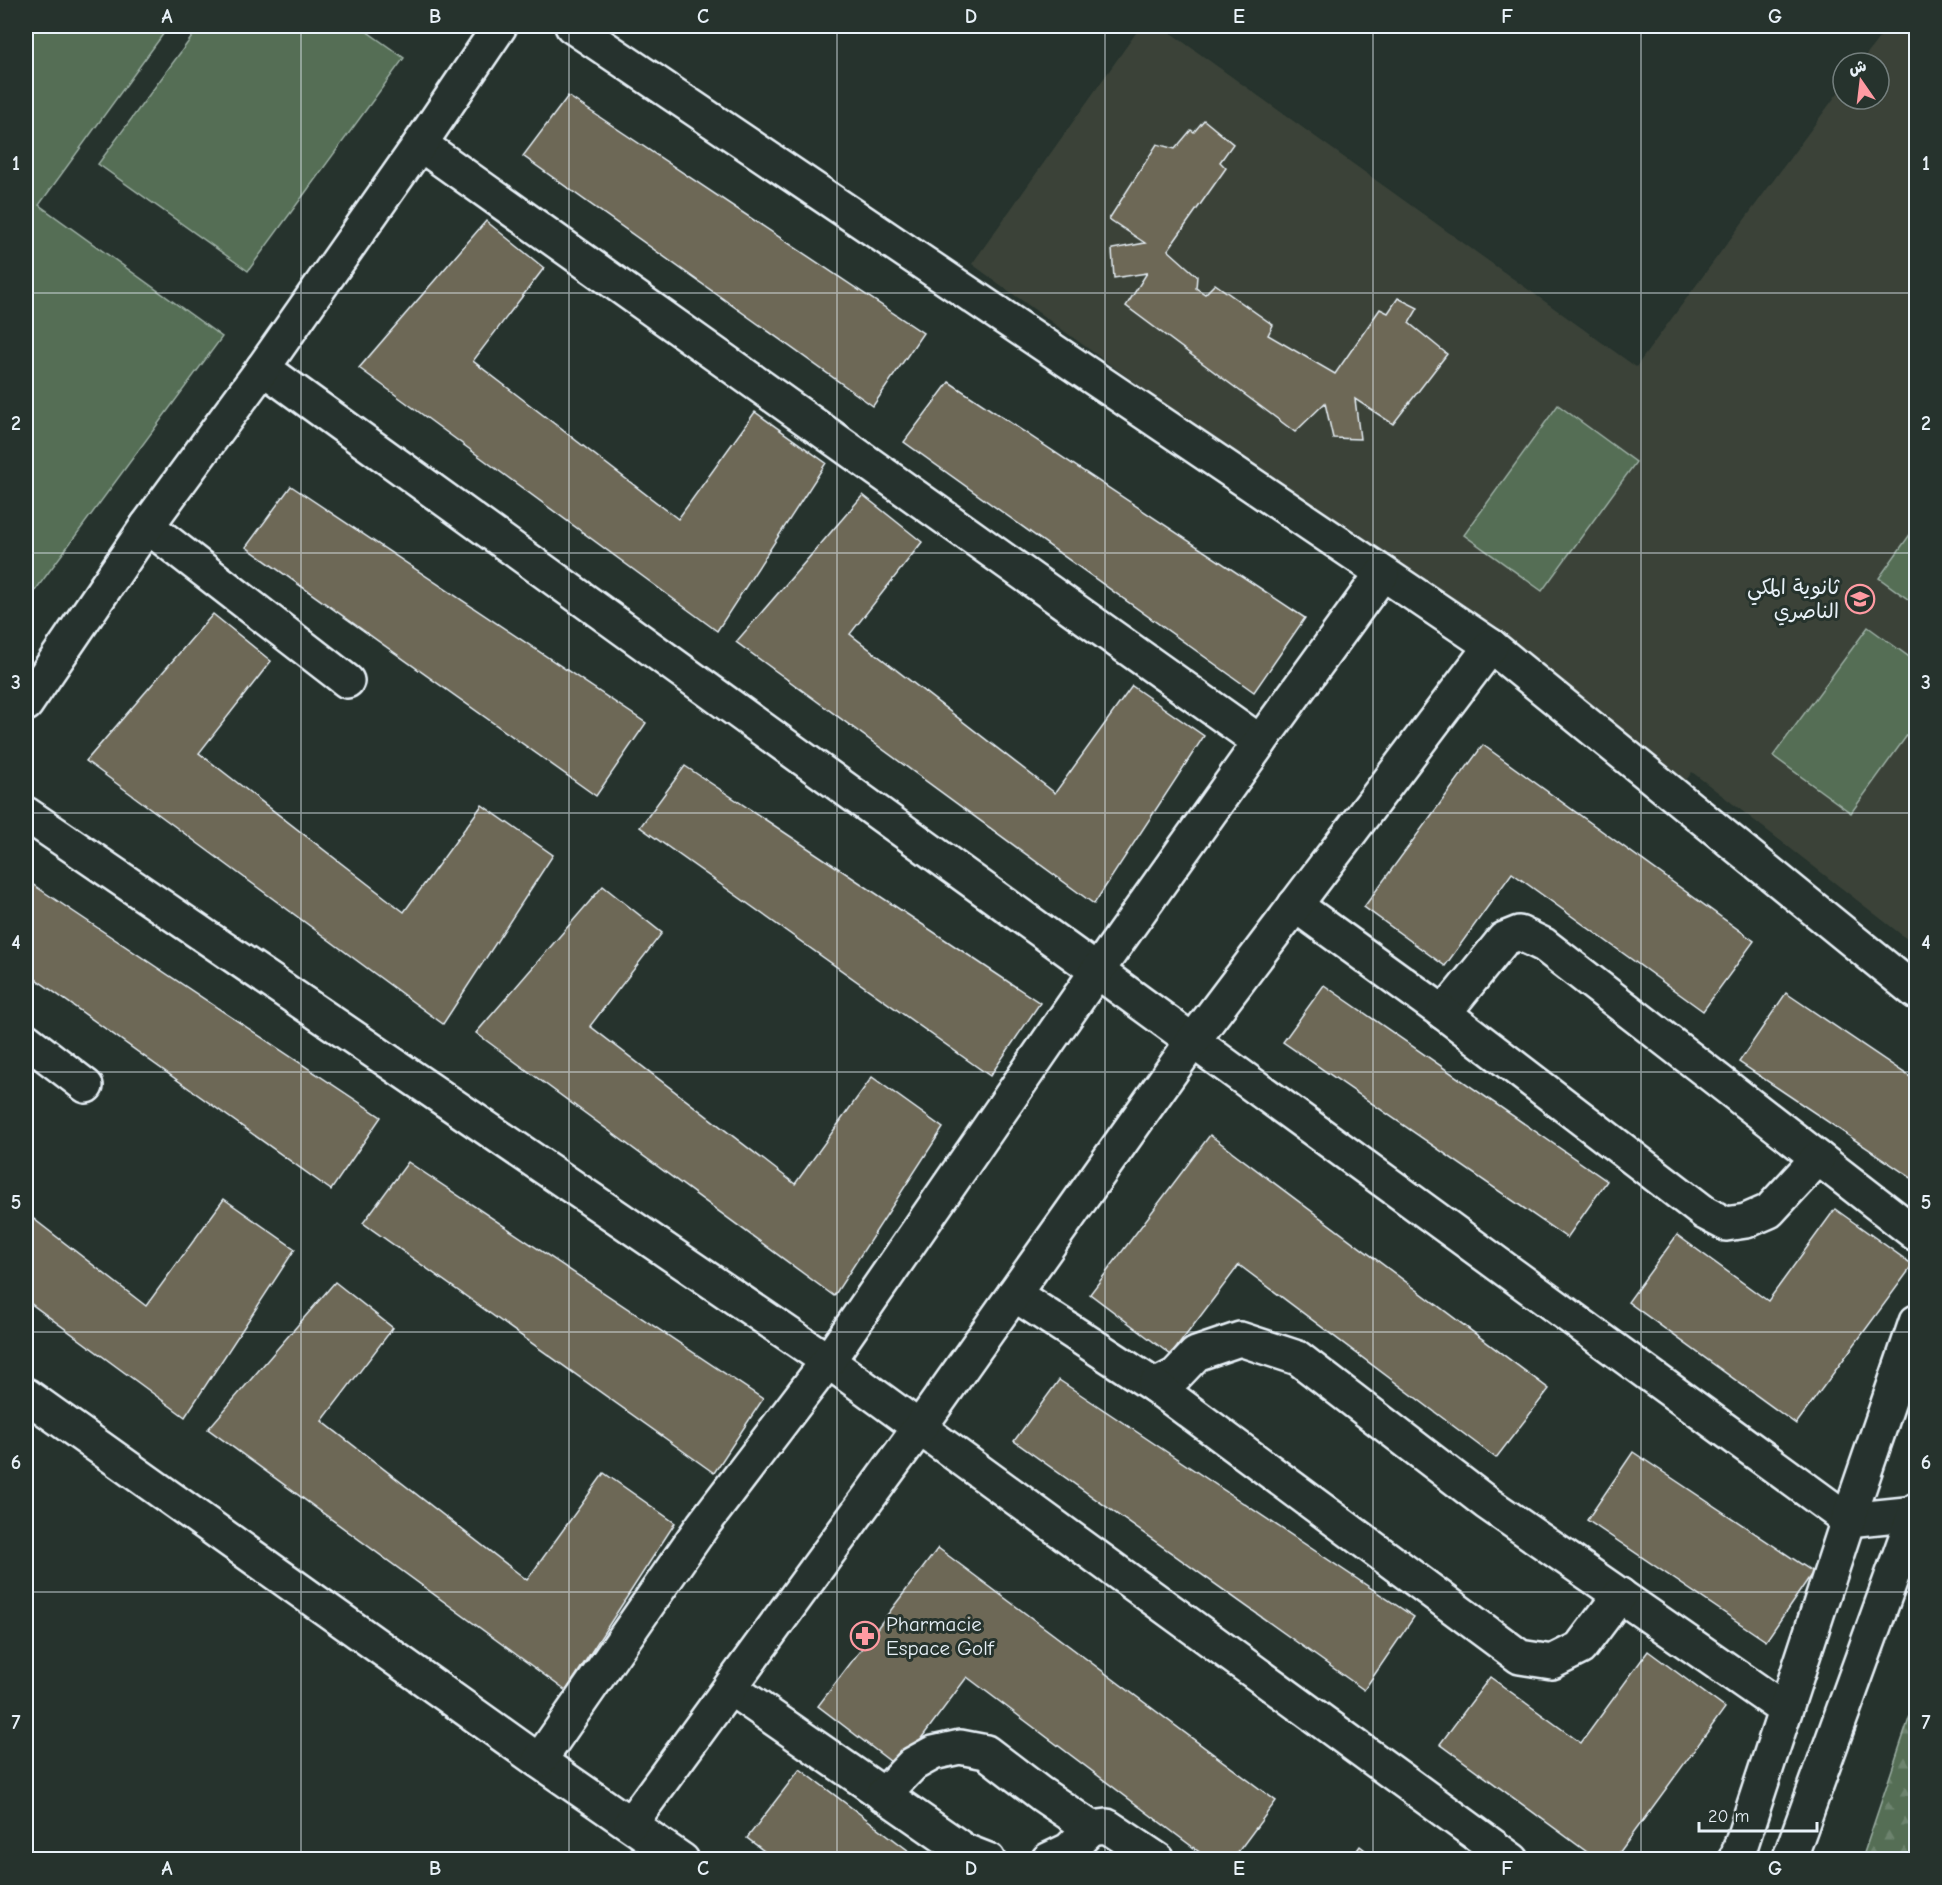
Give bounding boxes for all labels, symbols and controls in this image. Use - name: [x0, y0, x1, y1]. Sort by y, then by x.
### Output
- text: A: [161, 5, 173, 28]
- text: B: [429, 5, 441, 28]
- text: C: [697, 5, 709, 28]
- text: D: [965, 5, 977, 28]
- text: E: [1233, 5, 1245, 28]
- text: F: [1501, 5, 1513, 28]
- text: G: [1768, 5, 1782, 28]
- north arrow: [1831, 51, 1891, 111]
- text: ش: [1847, 57, 1868, 78]
- text: 1: [12, 152, 20, 175]
- text: 1: [1922, 152, 1930, 175]
- text: 2: [11, 412, 21, 435]
- text: 2: [1921, 412, 1931, 435]
- place label: ثانوية المكي الناصري: [1747, 575, 1840, 626]
- school or university icon: ثانوية المكي الناصري: [1844, 583, 1876, 615]
- text: 3: [11, 671, 21, 694]
- text: 3: [1921, 671, 1931, 694]
- text: 4: [11, 931, 21, 954]
- text: 4: [1921, 931, 1931, 954]
- text: 5: [11, 1191, 21, 1214]
- text: 5: [1921, 1191, 1931, 1214]
- text: 6: [11, 1451, 21, 1474]
- text: 6: [1921, 1451, 1931, 1474]
- place label: Pharmacie Espace Golf: [886, 1612, 995, 1660]
- pharmacy icon: Pharmacie Espace Golf: [849, 1620, 881, 1652]
- text: 7: [12, 1711, 21, 1734]
- text: 7: [1922, 1711, 1931, 1734]
- scale bar: [1699, 1795, 1818, 1833]
- text: 20 m: [1708, 1806, 1749, 1827]
- text: A: [161, 1857, 173, 1880]
- text: B: [429, 1857, 441, 1880]
- text: C: [697, 1857, 709, 1880]
- text: D: [965, 1857, 977, 1880]
- text: E: [1233, 1857, 1245, 1880]
- text: F: [1501, 1857, 1513, 1880]
- text: G: [1768, 1857, 1782, 1880]

